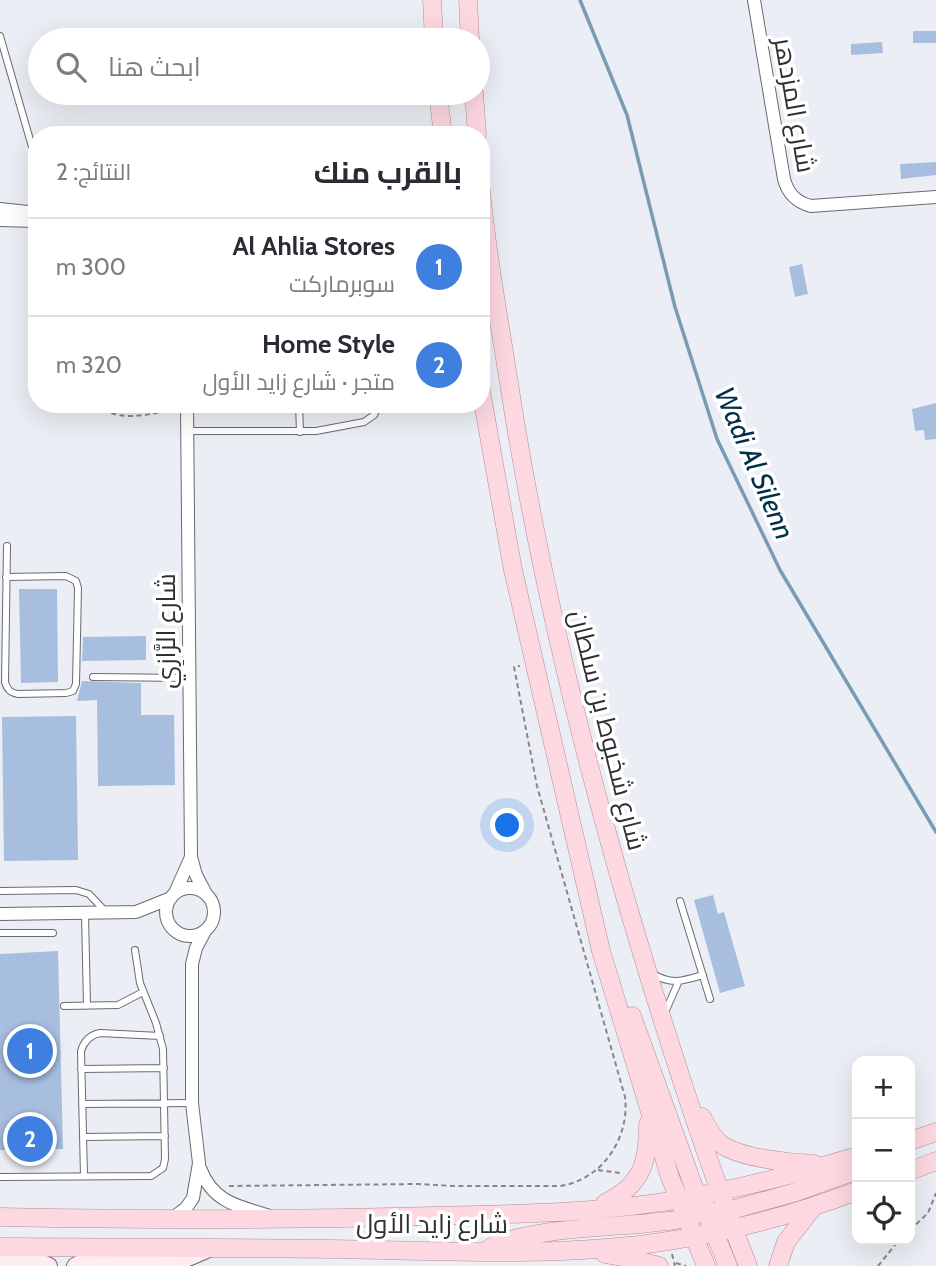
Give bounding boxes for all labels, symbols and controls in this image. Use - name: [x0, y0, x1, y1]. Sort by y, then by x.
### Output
- search box: [28, 28, 490, 105]
- street label: شارع المزدهر: [766, 33, 823, 175]
- icon: search: [52, 48, 90, 86]
- text: ابحث هنا: [108, 51, 201, 83]
- text: بالقرب منك: [314, 154, 462, 191]
- text: النتائج: 2: [56, 158, 131, 186]
- text: Al Ahlia Stores: [233, 230, 395, 262]
- text: 300 m: [56, 253, 126, 281]
- text: 1: [435, 253, 443, 281]
- text: سوبرماركت: [289, 270, 395, 298]
- text: Home Style: [262, 328, 395, 360]
- text: 320 m: [56, 351, 122, 379]
- text: 2: [433, 351, 445, 379]
- text: متجر · شارع زايد الأول: [202, 368, 395, 396]
- water label: Wadi Al Silenn: [708, 382, 802, 544]
- street label: شارع الرَّازِي: [150, 573, 186, 689]
- street label: شارع شخبوط بن سلطان: [562, 606, 653, 854]
- your location: [490, 808, 524, 842]
- pin: 1: [7, 1025, 53, 1077]
- map controls: [852, 1056, 915, 1245]
- button: +: [852, 1056, 915, 1119]
- pin: 2: [7, 1113, 53, 1165]
- button: −: [852, 1119, 915, 1182]
- button: locate: [852, 1182, 915, 1245]
- street label: شارع زايد الأول: [356, 1208, 508, 1241]

